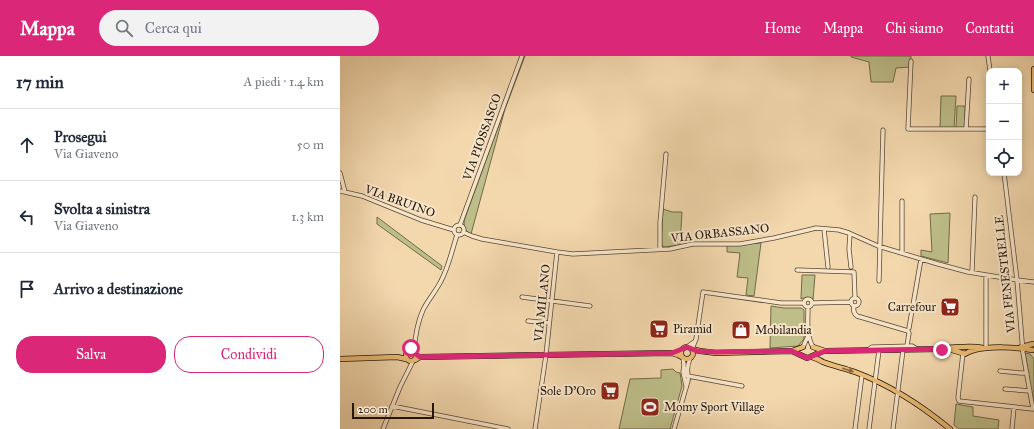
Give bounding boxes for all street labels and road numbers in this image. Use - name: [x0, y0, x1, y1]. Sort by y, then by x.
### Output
- street label: VIA PIOSSASCO: [459, 92, 504, 183]
- street label: VIA BRUINO: [362, 181, 437, 220]
- street label: VIA FENESTRELLE: [992, 214, 1018, 334]
- street label: VIA ORBASSANO: [669, 221, 770, 245]
- street label: VIA MILANO: [531, 263, 553, 344]

